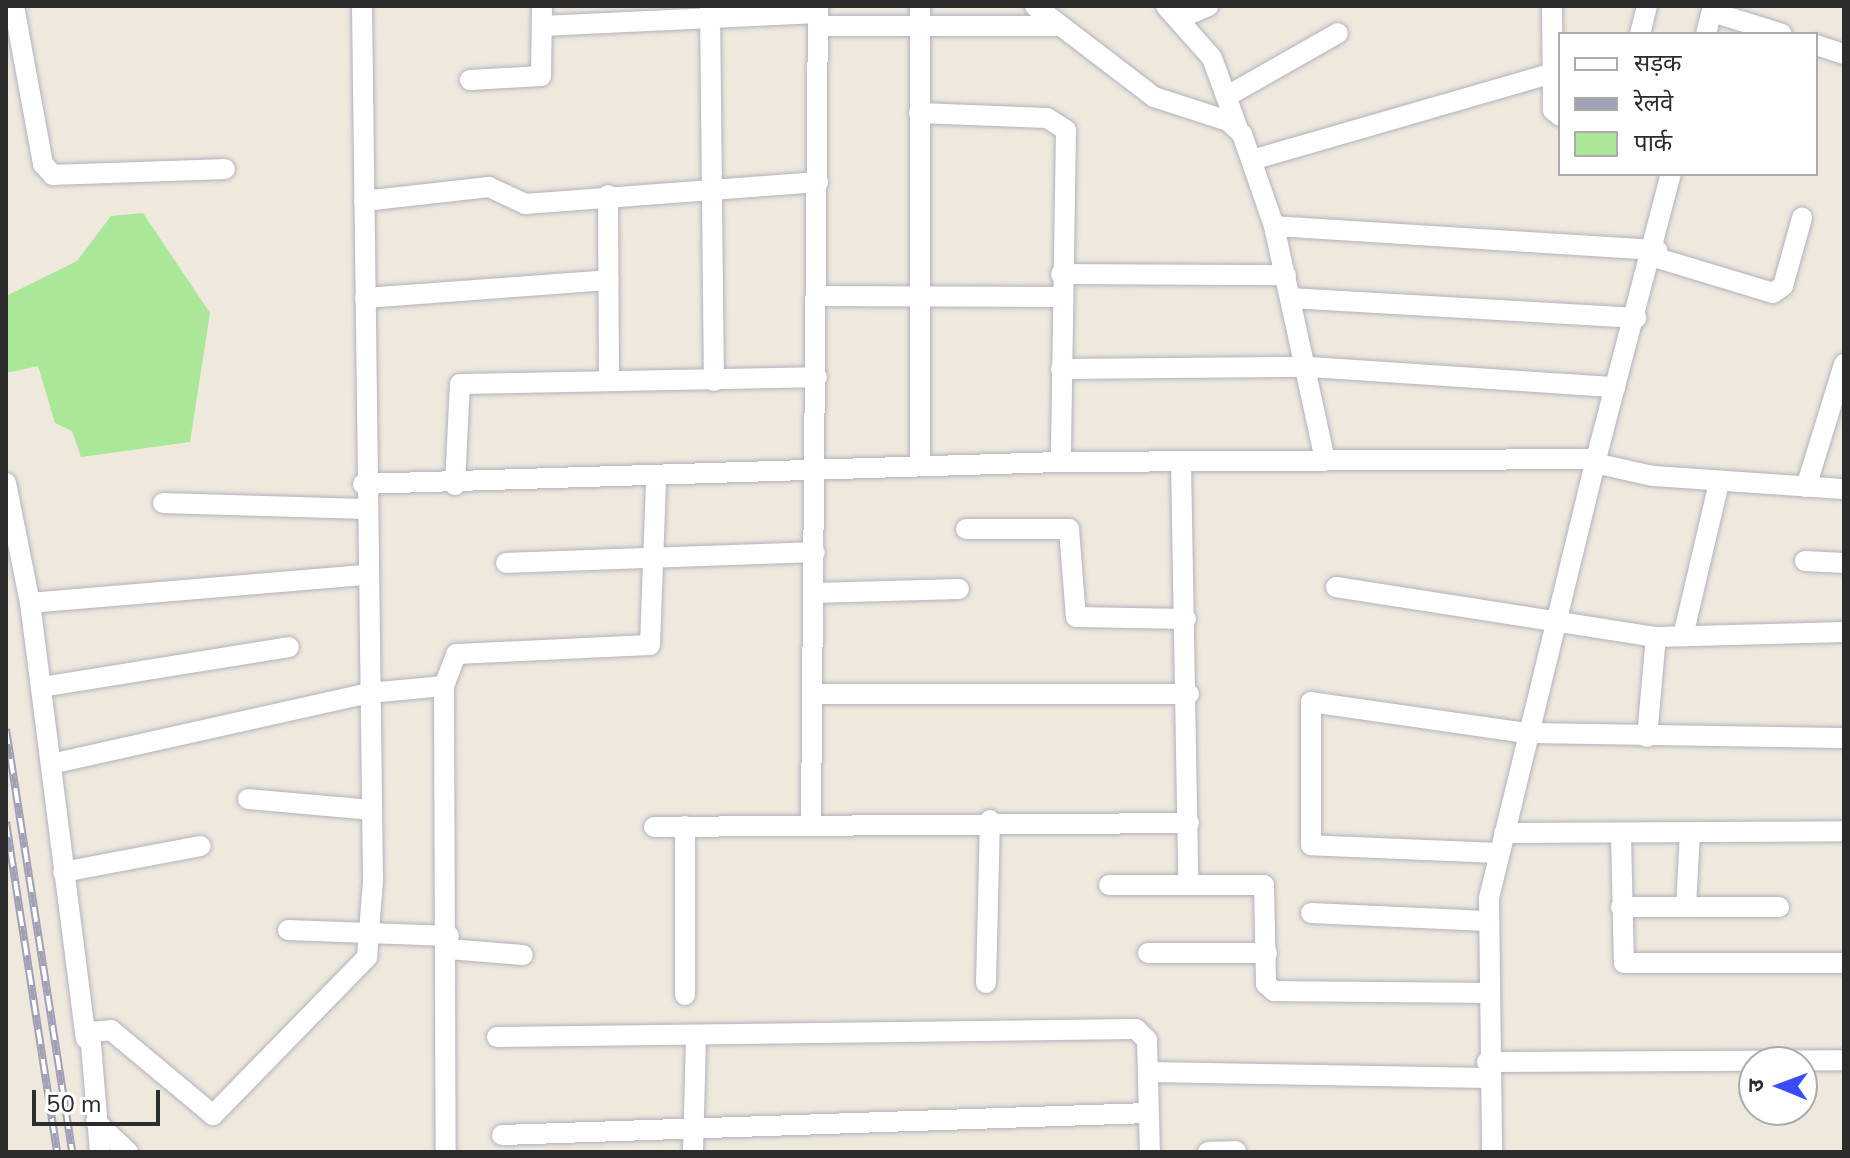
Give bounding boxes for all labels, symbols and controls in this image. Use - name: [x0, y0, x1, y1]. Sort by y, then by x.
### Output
- legend: [1558, 32, 1818, 176]
- text: सड़क: [1634, 47, 1682, 79]
- text: रेलवे: [1634, 87, 1673, 119]
- text: पार्क: [1634, 127, 1672, 159]
- north arrow: [1738, 1046, 1818, 1126]
- scale bar: [36, 1074, 164, 1124]
- text: उ: [1741, 1079, 1771, 1092]
- text: 50 m: [46, 1088, 102, 1120]

